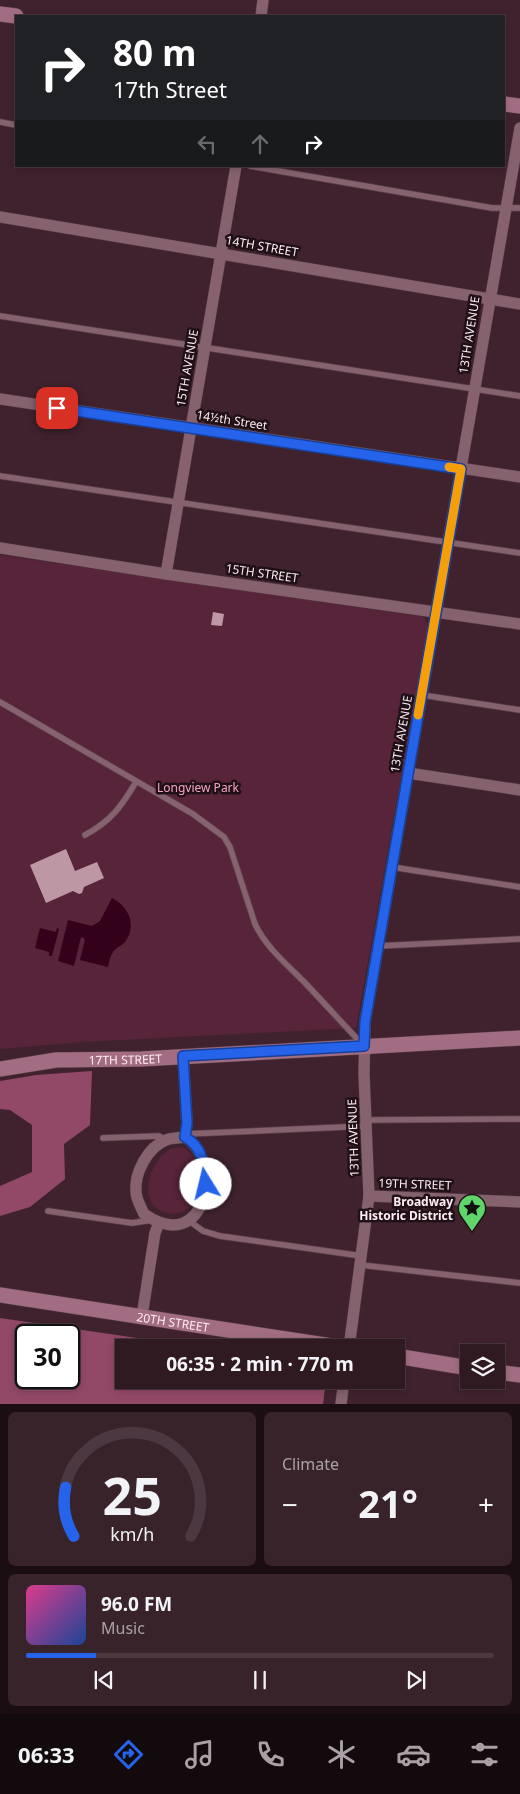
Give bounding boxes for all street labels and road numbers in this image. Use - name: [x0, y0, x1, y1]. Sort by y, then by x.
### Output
- street label: 14TH STREET: [225, 231, 300, 261]
- street label: 13TH AVENUE: [455, 295, 483, 375]
- street label: 15TH AVENUE: [172, 328, 202, 408]
- street label: 14½th Street: [195, 406, 269, 434]
- street label: 15TH STREET: [225, 559, 300, 587]
- street label: 13TH AVENUE: [386, 694, 416, 774]
- street label: 17TH STREET: [89, 1049, 163, 1068]
- street label: 13TH AVENUE: [343, 1099, 363, 1177]
- street label: 19TH STREET: [378, 1174, 452, 1194]
- street label: 20TH STREET: [135, 1308, 211, 1336]

